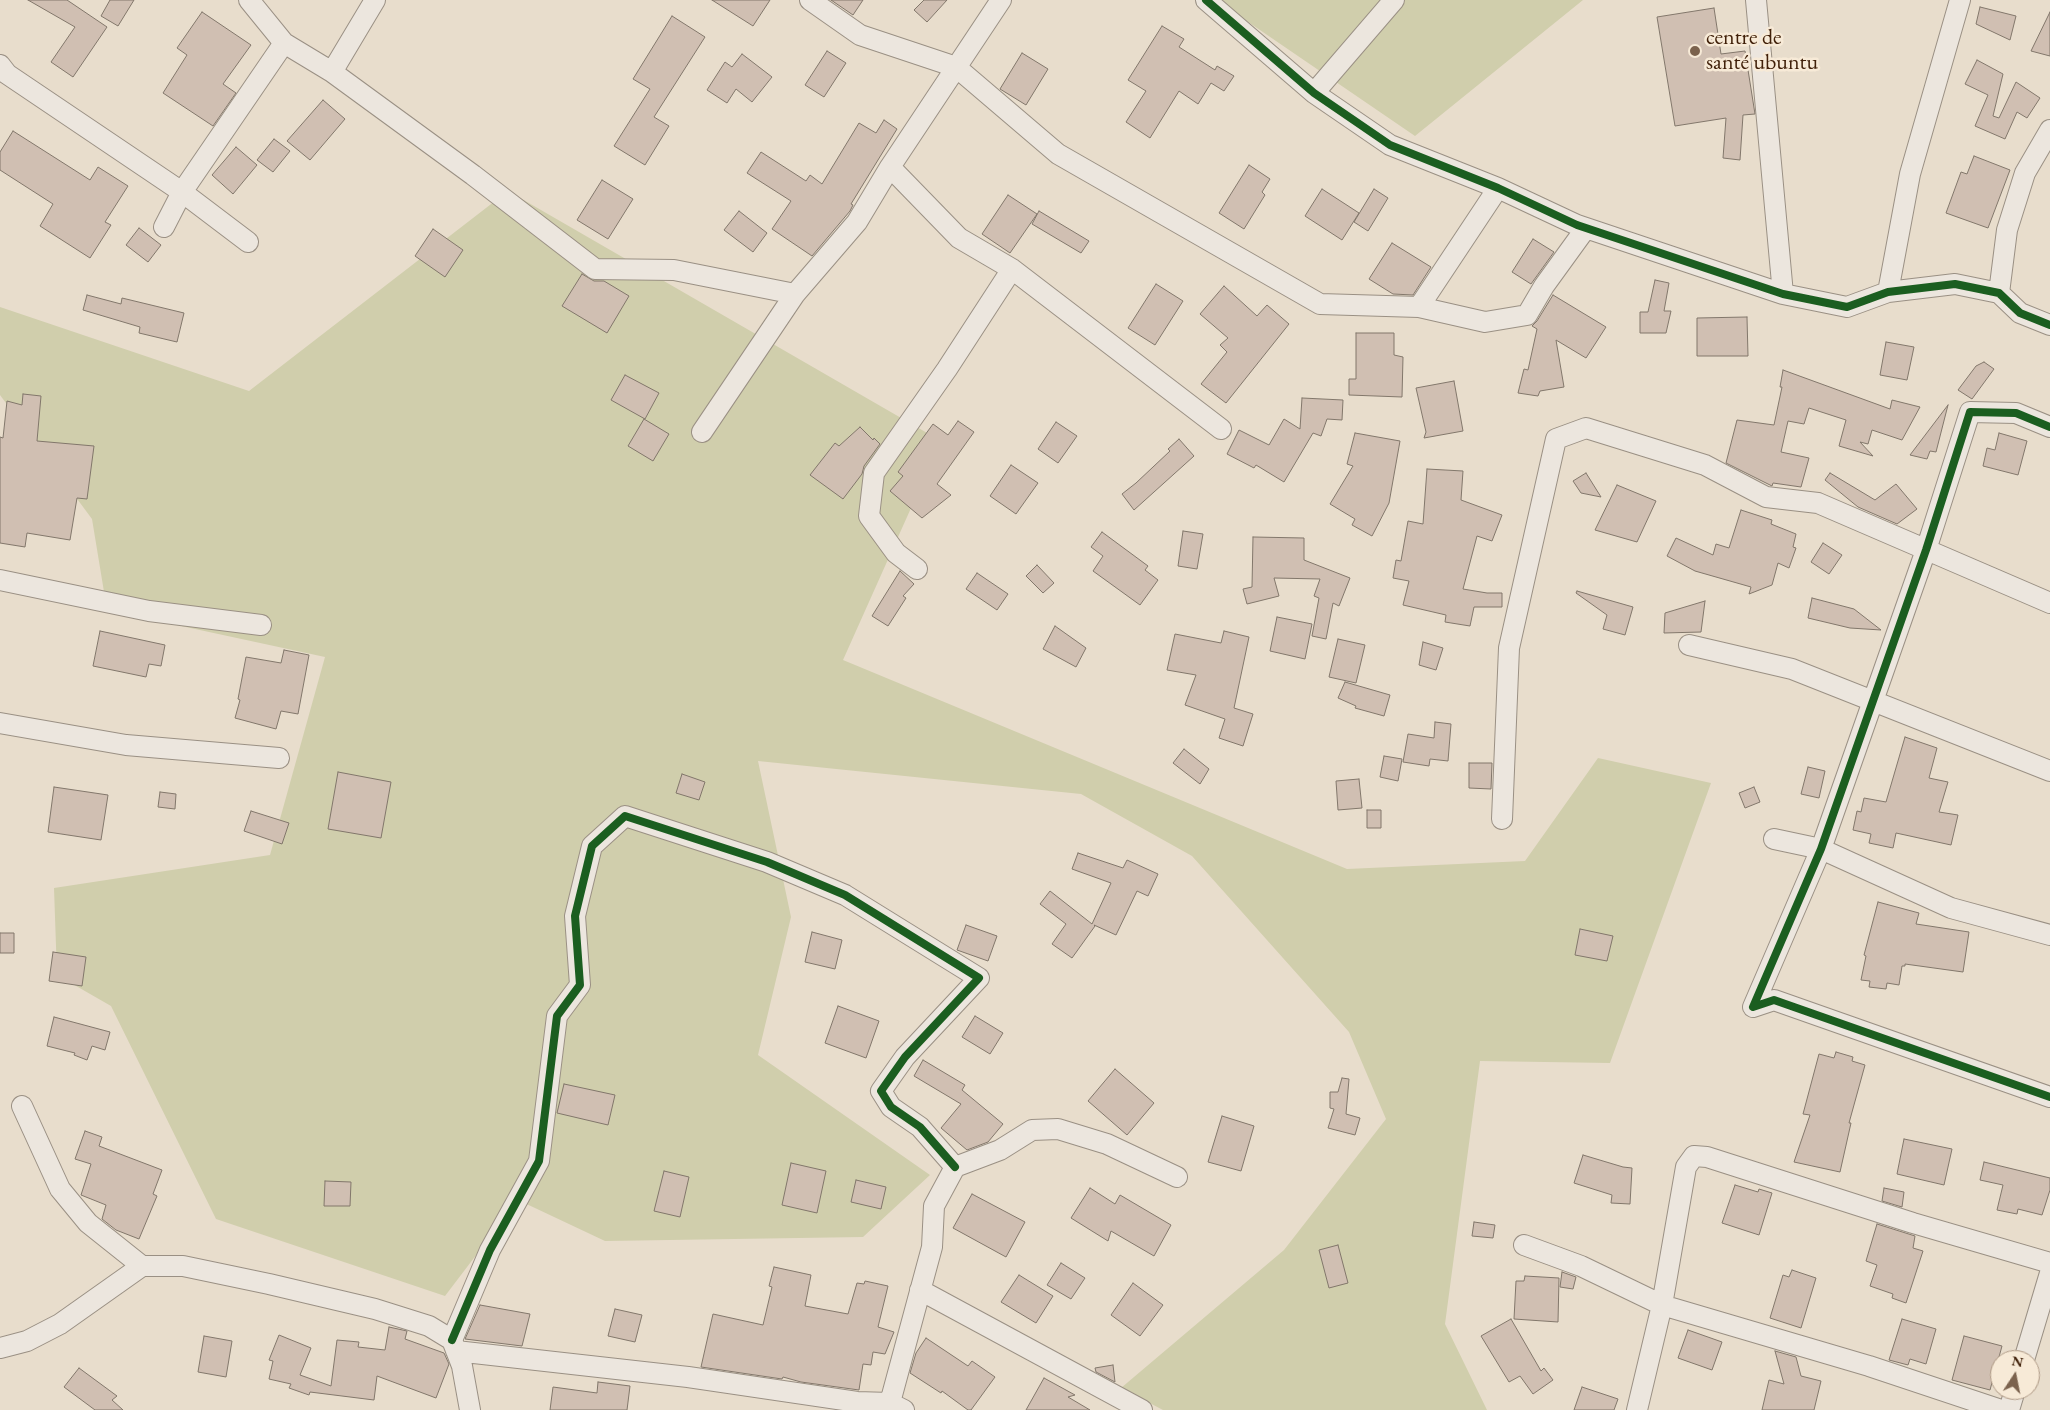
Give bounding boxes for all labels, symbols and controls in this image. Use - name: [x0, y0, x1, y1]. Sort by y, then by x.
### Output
- place label: centre de santé ubuntu: [1706, 25, 1818, 76]
- marker: centre de santé ubuntu: [1688, 44, 1702, 58]
- north arrow: [1990, 1350, 2040, 1400]
- text: N: [2010, 1351, 2025, 1371]

